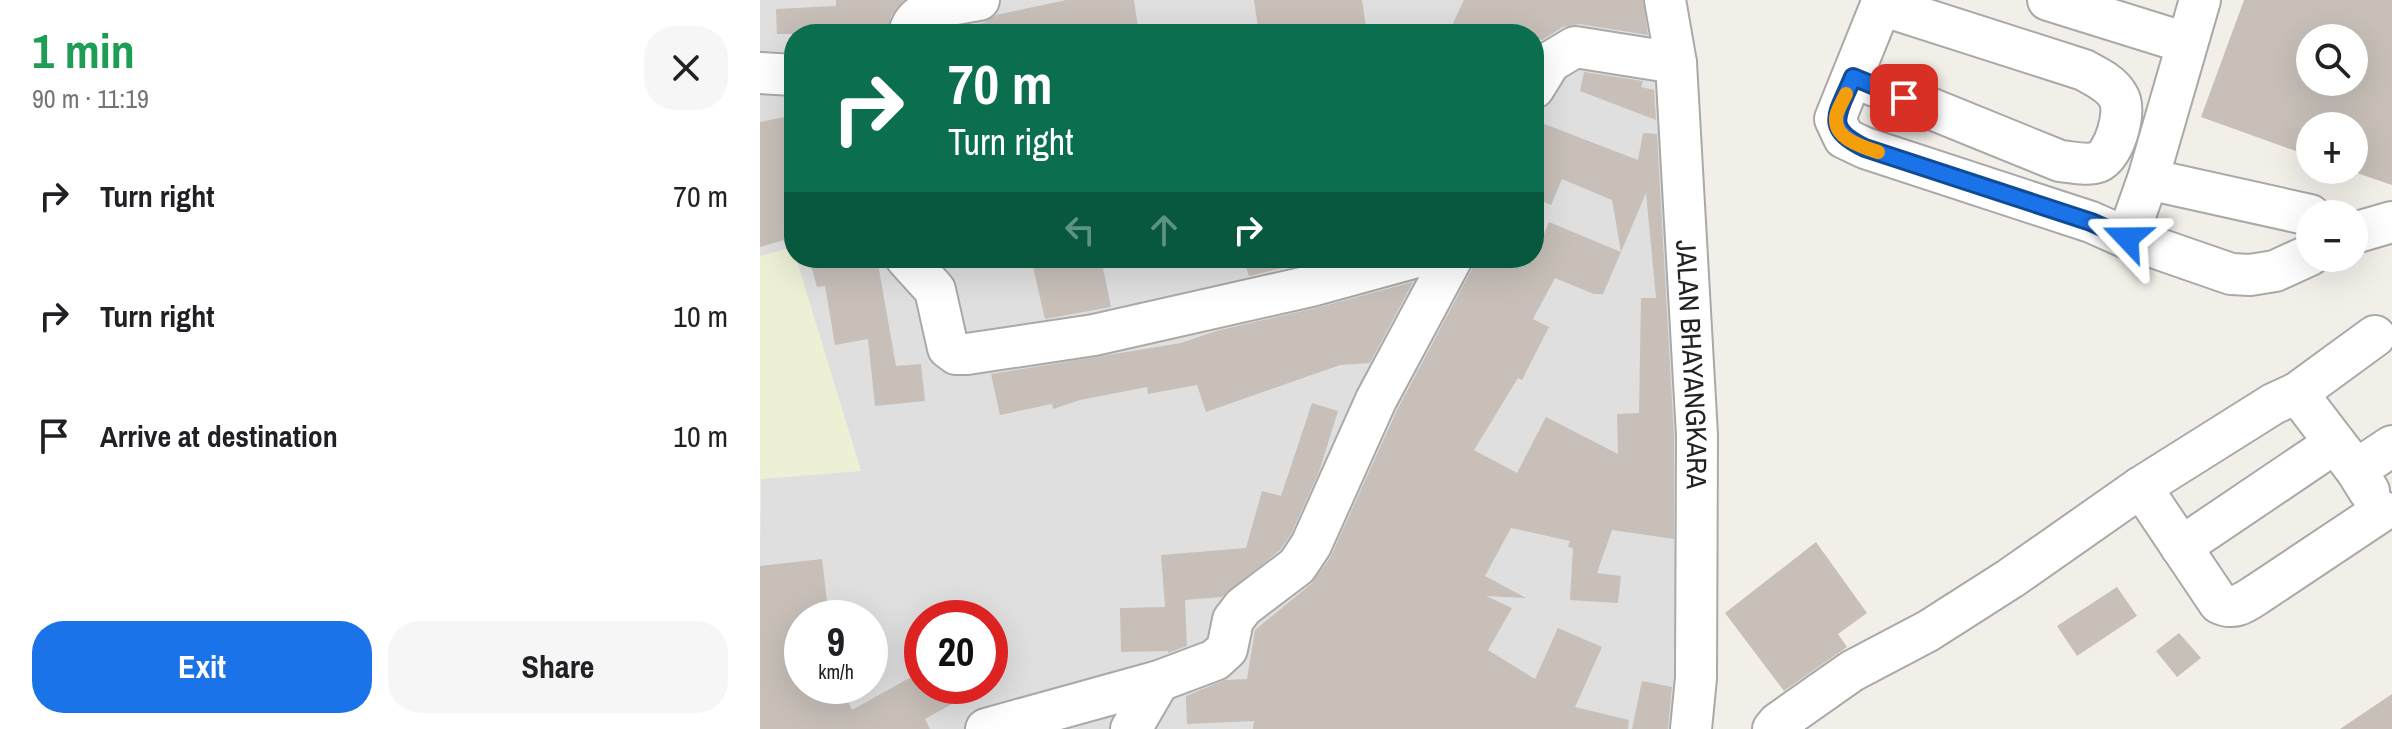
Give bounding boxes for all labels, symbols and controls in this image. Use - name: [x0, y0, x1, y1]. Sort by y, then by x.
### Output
- text: 1 min: [32, 18, 135, 83]
- map controls: [2296, 24, 2368, 272]
- button: search: [2296, 24, 2368, 96]
- button: close: [644, 26, 728, 110]
- text: 70 m: [948, 46, 1053, 121]
- icon: right: [816, 56, 920, 160]
- pin: [1870, 64, 1938, 132]
- icon: arrive: [1882, 76, 1926, 120]
- text: 90 m · 11:19: [32, 81, 149, 116]
- button: +: [2296, 112, 2368, 184]
- text: Turn right: [948, 118, 1073, 166]
- icon: right: [32, 174, 76, 218]
- text: Turn right: [100, 176, 214, 216]
- text: 70 m: [673, 176, 728, 216]
- position arrow: [2085, 196, 2169, 280]
- button: −: [2296, 200, 2368, 272]
- icon: left: [1058, 208, 1102, 252]
- icon: ahead: [1142, 208, 1186, 252]
- icon: right: [1226, 208, 1270, 252]
- street label: JALAN BHAYANGKARA: [1667, 239, 1716, 490]
- icon: right: [32, 294, 76, 338]
- text: Turn right: [100, 296, 214, 336]
- text: 10 m: [673, 296, 728, 336]
- icon: arrive: [32, 414, 76, 458]
- text: Arrive at destination: [100, 416, 338, 456]
- text: 10 m: [673, 416, 728, 456]
- speed limit sign: 20: [904, 600, 1008, 704]
- text: 9: [827, 615, 845, 668]
- button: Exit: [32, 621, 372, 713]
- button: Share: [388, 621, 728, 713]
- text: km/h: [818, 658, 854, 685]

